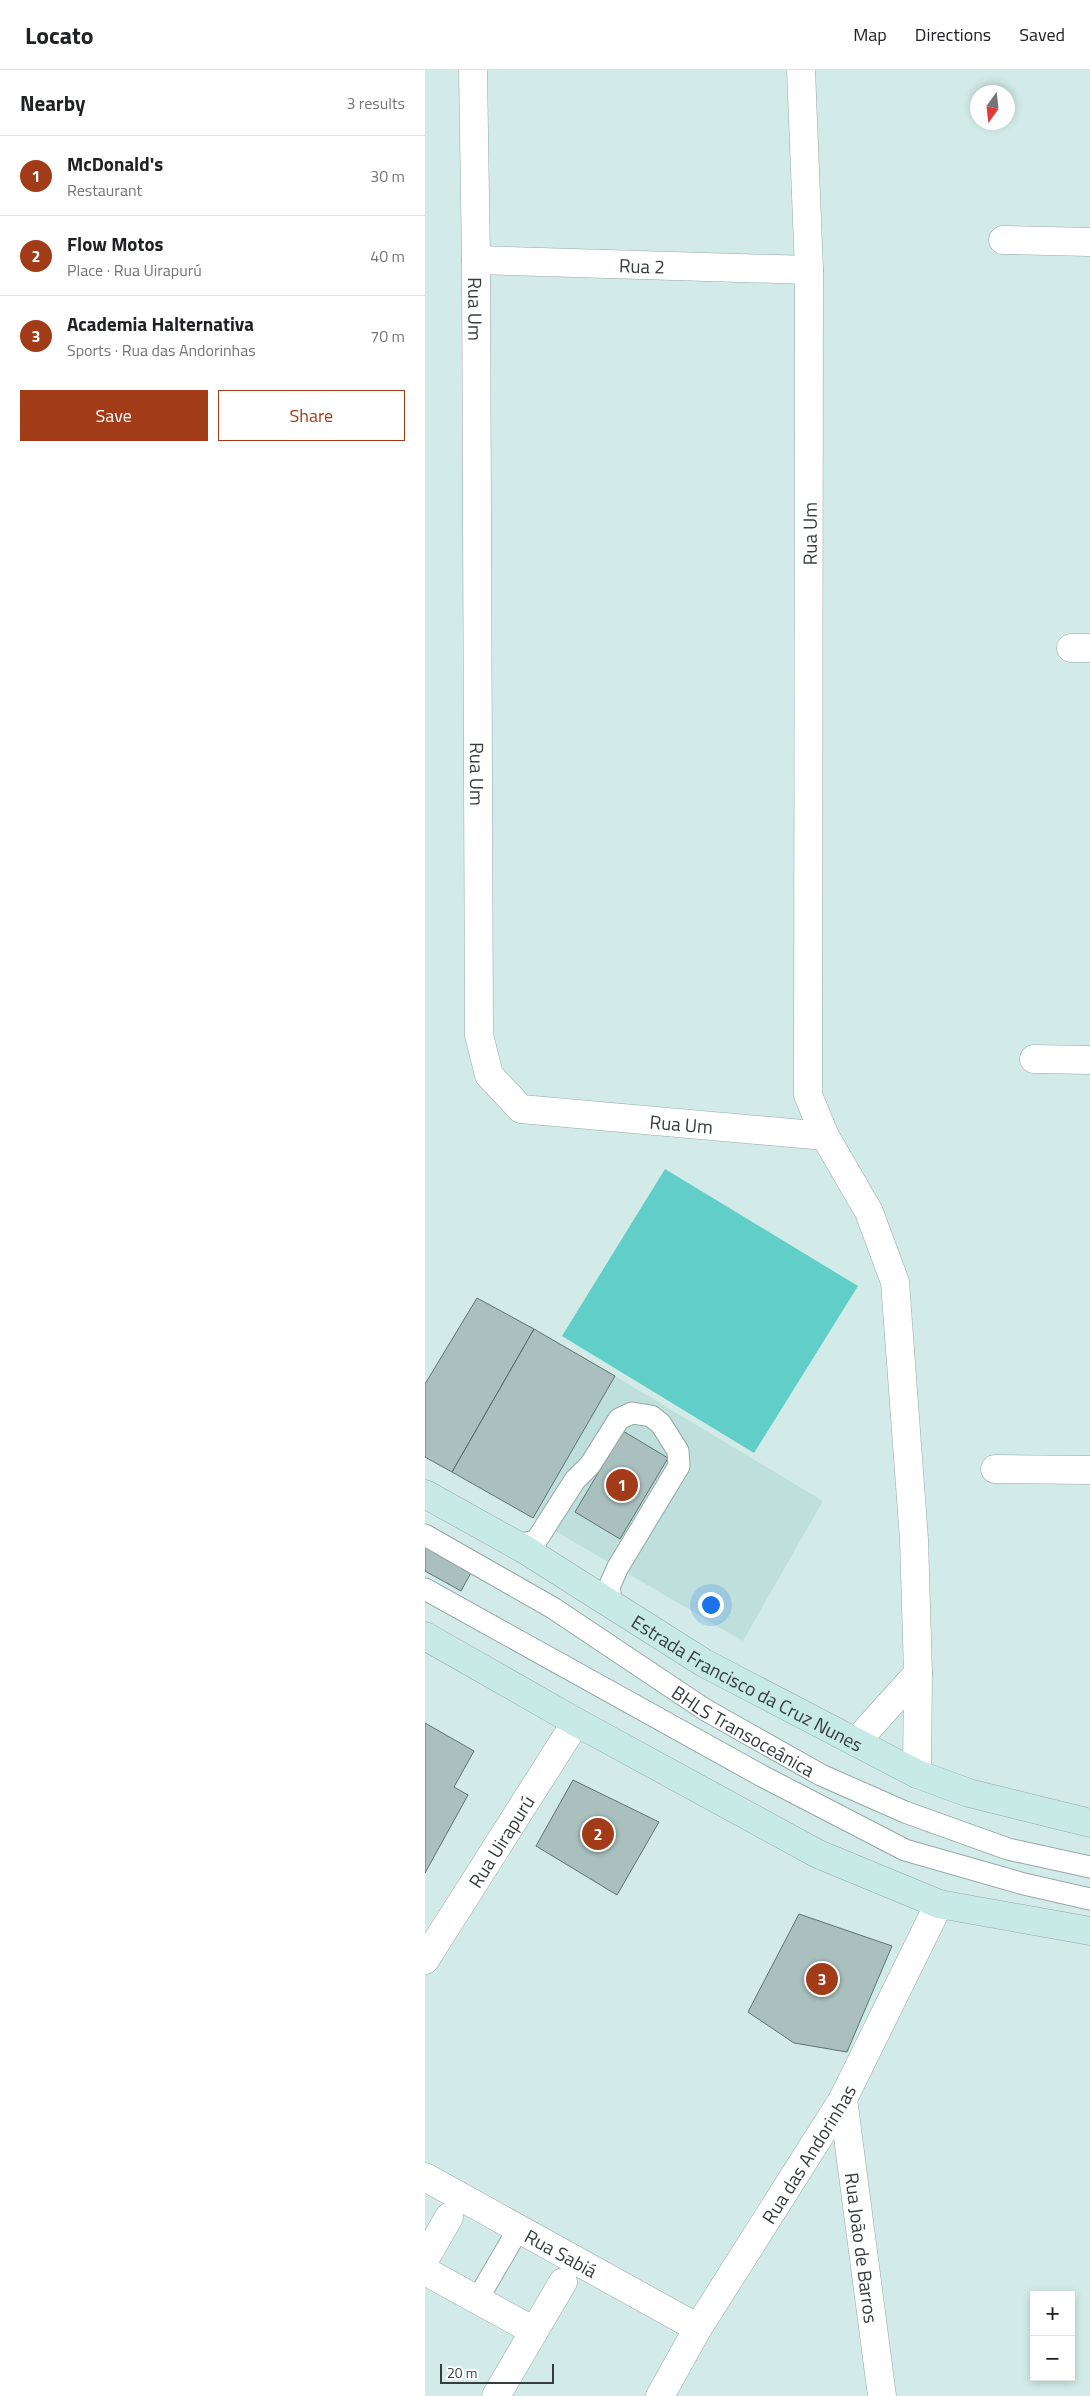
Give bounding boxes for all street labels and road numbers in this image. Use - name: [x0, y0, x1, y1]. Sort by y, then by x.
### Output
- street label: Rua 2: [618, 250, 665, 280]
- street label: Rua Um: [462, 277, 491, 341]
- street label: Rua Um: [794, 502, 823, 565]
- street label: Rua Um: [463, 742, 493, 806]
- street label: Rua Um: [648, 1106, 714, 1141]
- street label: Estrada Francisco da Cruz Nunes: [626, 1607, 869, 1758]
- street label: BHLS Transoceânica: [666, 1677, 821, 1784]
- street label: Rua Uirapurú: [460, 1789, 541, 1893]
- street label: Rua das Andorinhas: [753, 2079, 863, 2229]
- street label: Rua João de Barros: [838, 2171, 887, 2325]
- street label: Rua Sabiá: [520, 2221, 604, 2285]

